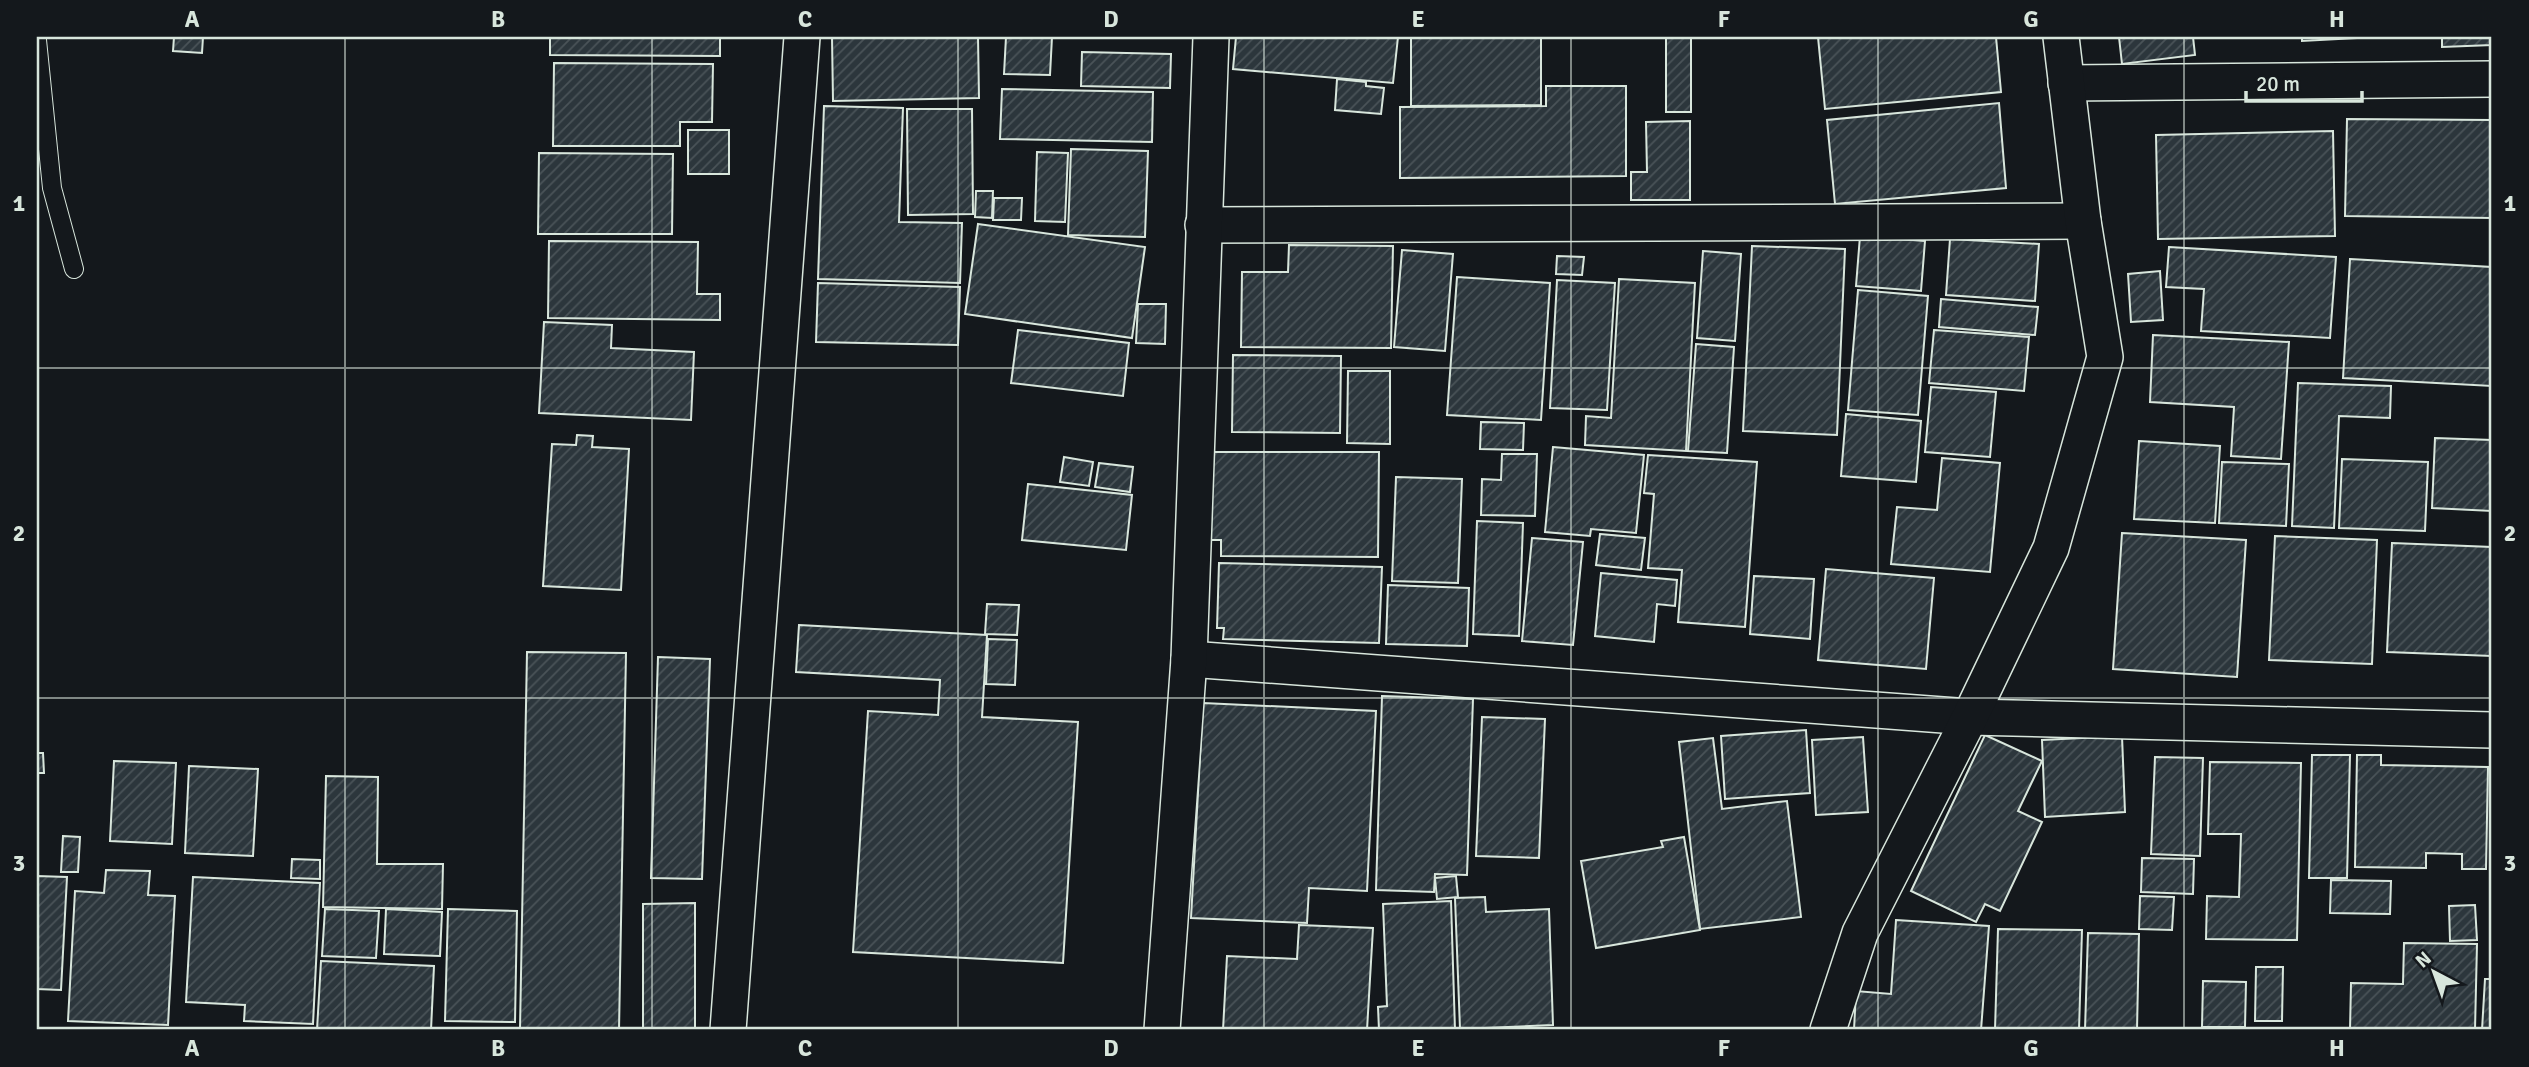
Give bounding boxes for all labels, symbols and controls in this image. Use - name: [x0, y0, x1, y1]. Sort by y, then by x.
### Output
- text: A: [185, 5, 200, 34]
- text: B: [491, 5, 505, 34]
- text: C: [798, 5, 812, 34]
- text: D: [1103, 5, 1119, 34]
- text: E: [1411, 5, 1425, 34]
- text: F: [1718, 5, 1730, 34]
- text: G: [2023, 5, 2039, 34]
- text: H: [2329, 5, 2345, 34]
- scale bar: [2246, 60, 2361, 104]
- text: 20 m: [2256, 71, 2300, 97]
- text: 1: [13, 189, 25, 218]
- text: 1: [2504, 189, 2516, 218]
- text: 2: [13, 519, 25, 548]
- text: 2: [2504, 519, 2516, 548]
- text: 3: [13, 849, 25, 878]
- text: 3: [2504, 849, 2516, 878]
- north arrow: [2400, 937, 2470, 1007]
- text: N: [2411, 947, 2436, 973]
- text: A: [185, 1034, 200, 1063]
- text: B: [491, 1034, 505, 1063]
- text: C: [798, 1034, 812, 1063]
- text: D: [1103, 1034, 1119, 1063]
- text: E: [1411, 1034, 1425, 1063]
- text: F: [1718, 1034, 1730, 1063]
- text: G: [2023, 1034, 2039, 1063]
- text: H: [2329, 1034, 2345, 1063]

